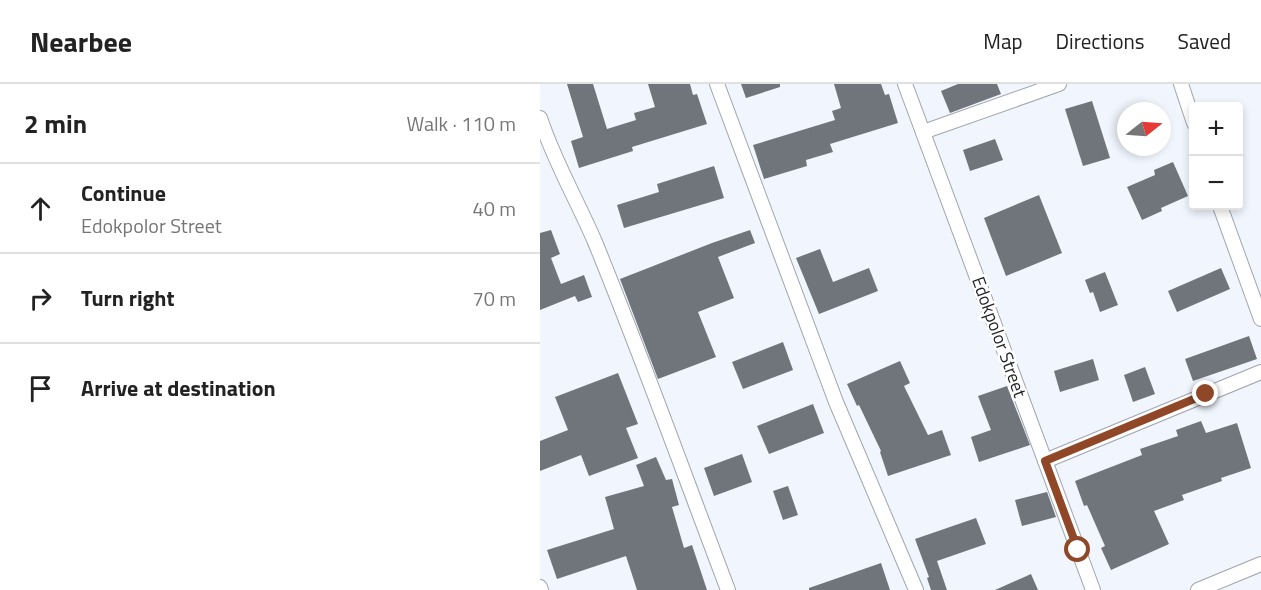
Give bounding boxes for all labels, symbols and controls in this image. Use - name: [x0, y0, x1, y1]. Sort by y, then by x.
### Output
- text: Nearbee: [30, 20, 132, 63]
- text: Map: [983, 25, 1023, 57]
- text: Directions: [1056, 25, 1145, 57]
- text: Saved: [1178, 25, 1231, 57]
- north arrow: [1117, 102, 1171, 156]
- map controls: [1189, 102, 1243, 210]
- button: +: [1189, 102, 1243, 156]
- text: 2 min: [24, 104, 87, 143]
- text: Walk · 110 m: [407, 108, 516, 139]
- button: −: [1189, 156, 1243, 210]
- text: Continue: [81, 176, 166, 210]
- icon: ahead: [24, 192, 57, 225]
- text: 40 m: [472, 193, 516, 224]
- text: Edokpolor Street: [81, 210, 222, 241]
- street label: Edokpolor Street: [965, 273, 1034, 402]
- text: Turn right: [81, 281, 175, 315]
- icon: right: [24, 282, 57, 315]
- text: 70 m: [472, 283, 516, 314]
- text: Arrive at destination: [81, 371, 276, 405]
- icon: arrive: [24, 372, 57, 405]
- route end: [1192, 380, 1218, 406]
- route start: [1064, 536, 1090, 562]

